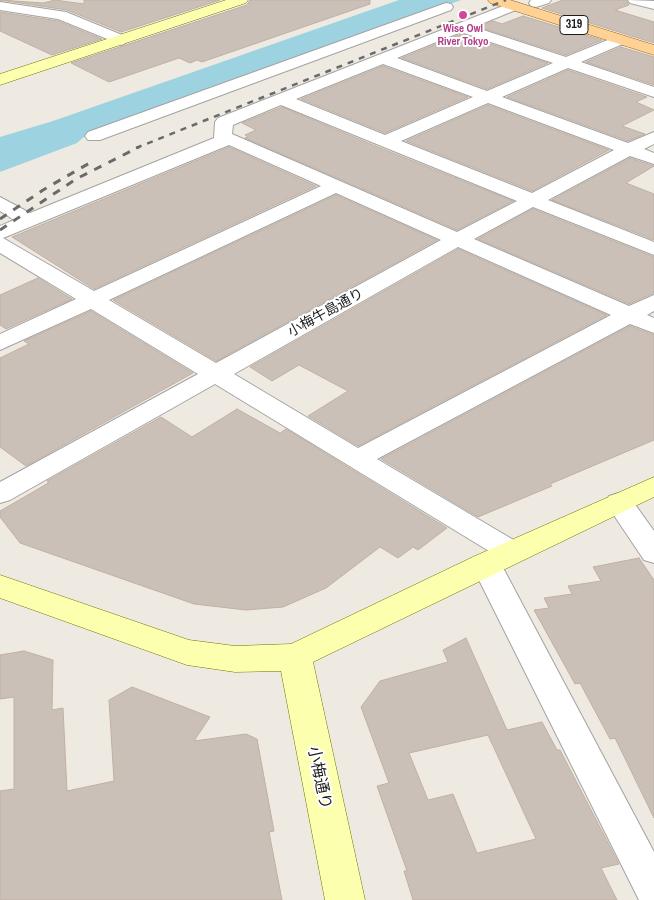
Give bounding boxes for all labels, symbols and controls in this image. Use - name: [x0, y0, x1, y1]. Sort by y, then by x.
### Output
- marker: Wise Owl River Tokyo: [457, 9, 469, 21]
- road number: 319: [560, 16, 588, 34]
- place label: Wise Owl River Tokyo: [438, 22, 488, 48]
- street label: 小梅牛島通り: [285, 285, 367, 341]
- street label: 小梅通り: [303, 745, 335, 811]

